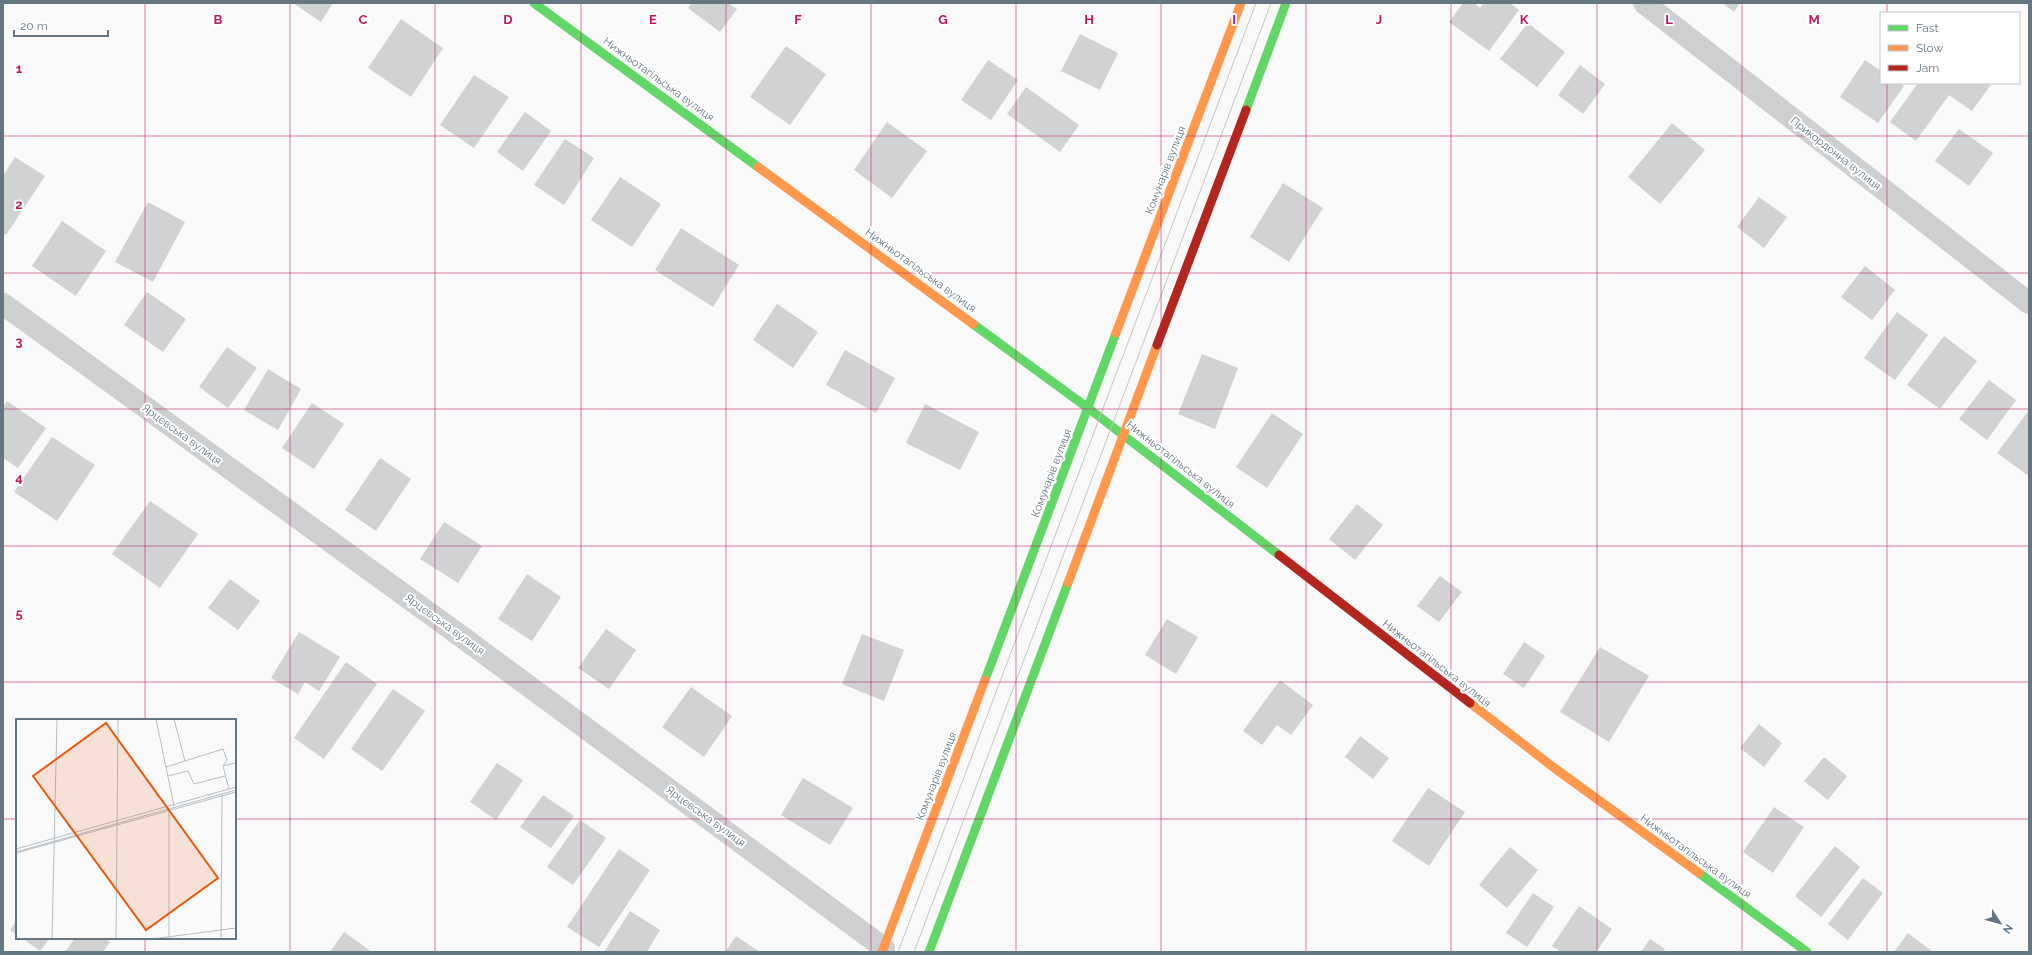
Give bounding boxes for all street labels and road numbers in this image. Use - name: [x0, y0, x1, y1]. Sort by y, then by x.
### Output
- street label: Нижньотагільська вулиця: [601, 35, 717, 124]
- street label: Прикордонна вулиця: [1788, 114, 1884, 193]
- street label: Комунарів вулиця: [1143, 124, 1188, 216]
- street label: Нижньотагільська вулиця: [863, 226, 979, 315]
- street label: Ярцевська вулиця: [139, 401, 224, 468]
- street label: Нижньотагільська вулиця: [1124, 418, 1237, 511]
- street label: Комунарів вулиця: [1029, 427, 1074, 519]
- street label: Ярцевська вулиця: [402, 591, 487, 658]
- street label: Нижньотагільська вулиця: [1380, 617, 1493, 710]
- street label: Комунарів вулиця: [914, 730, 959, 822]
- street label: Ярцевська вулиця: [663, 783, 748, 850]
- street label: Нижньотагільська вулиця: [1638, 812, 1754, 901]

